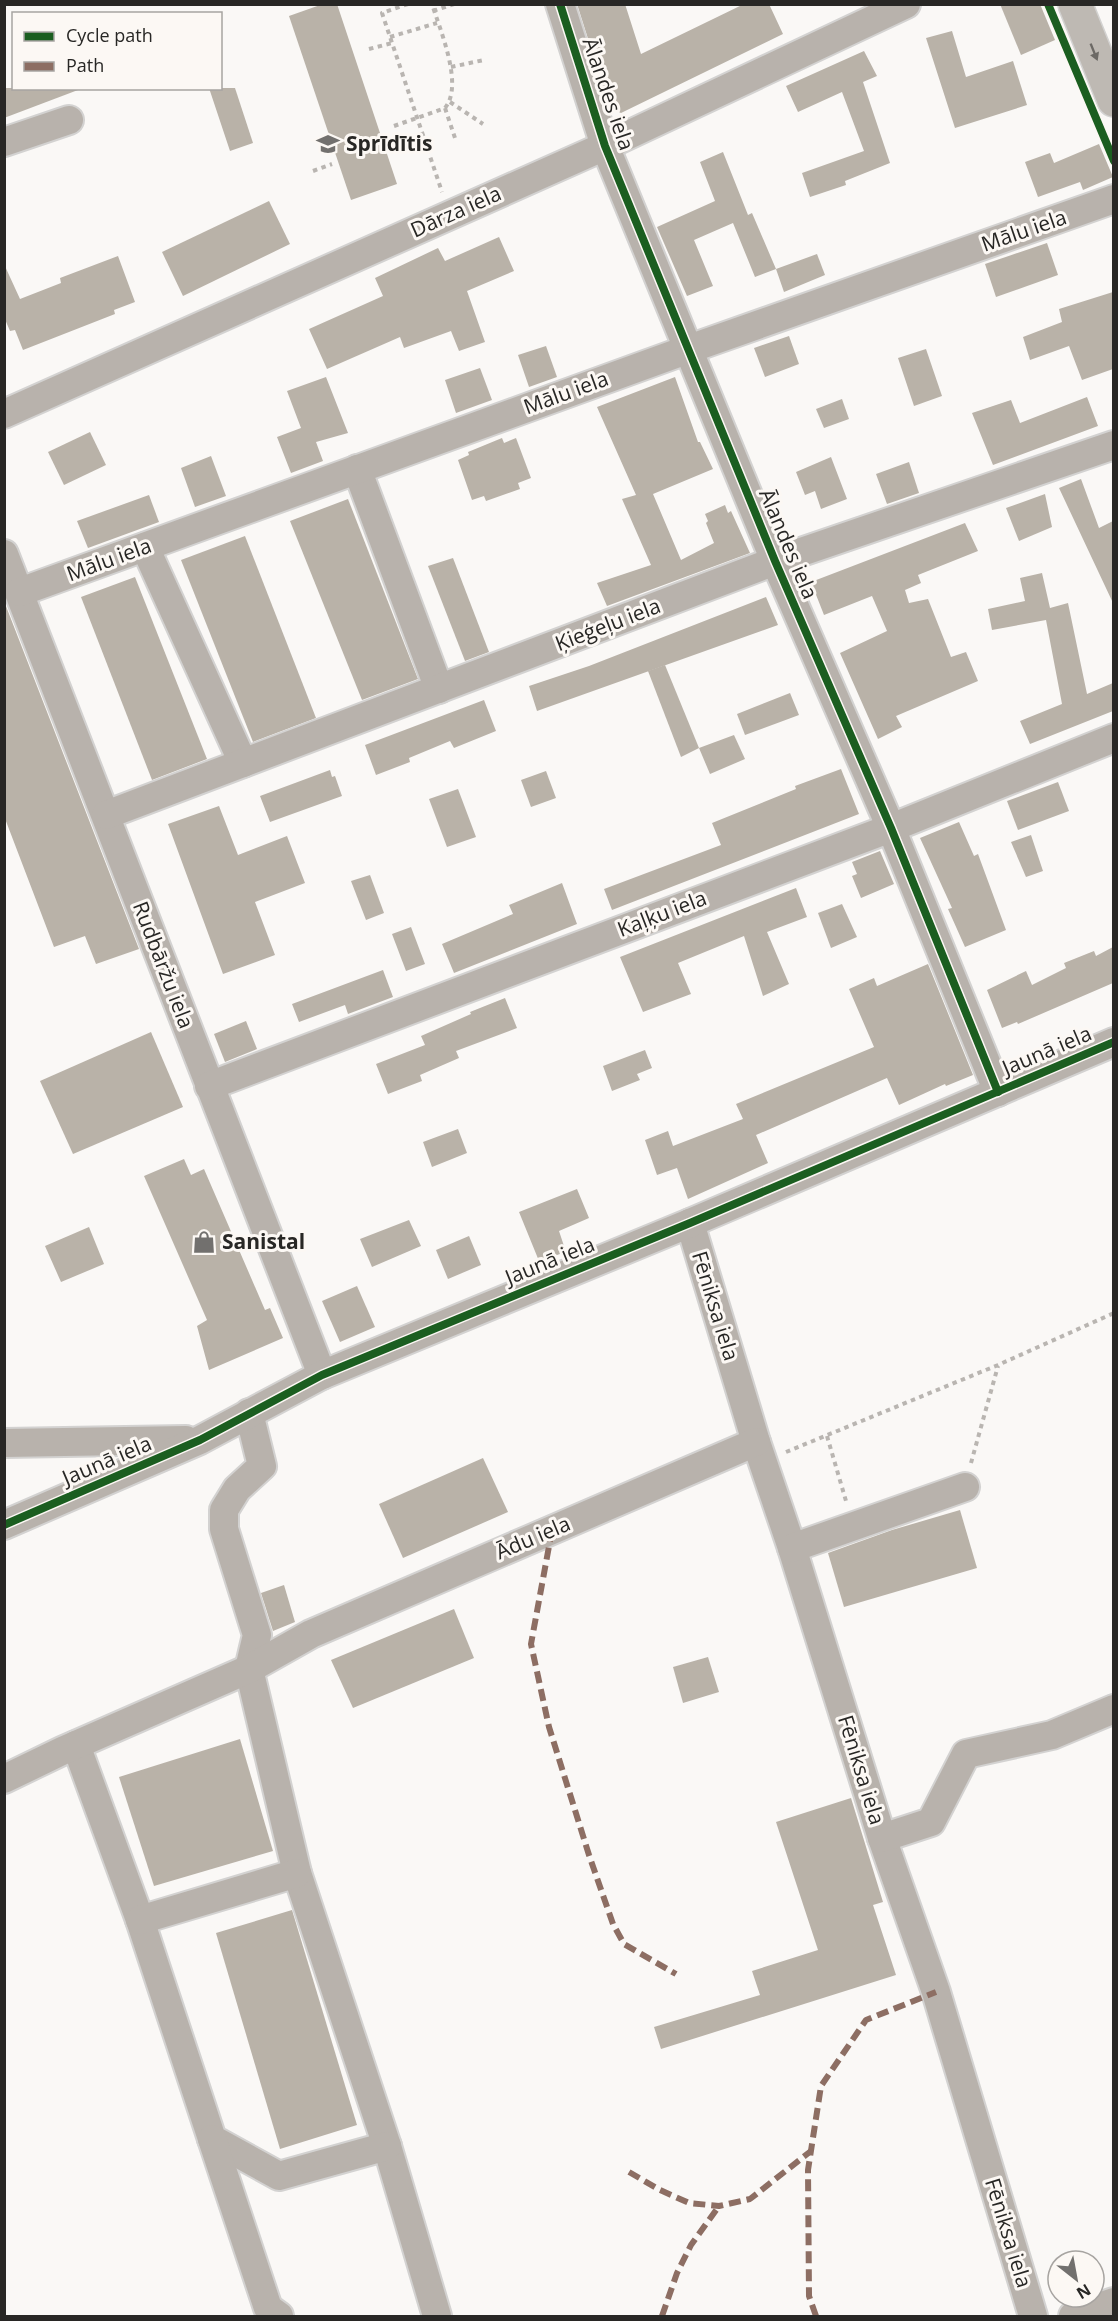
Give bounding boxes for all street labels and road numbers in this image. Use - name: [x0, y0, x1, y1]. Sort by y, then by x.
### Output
- street label: Ālandes iela: [577, 34, 641, 154]
- street label: Dārza iela: [406, 179, 505, 244]
- street label: Mālu iela: [977, 202, 1070, 258]
- street label: Mālu iela: [519, 364, 612, 420]
- street label: Ālandes iela: [753, 484, 825, 603]
- street label: Mālu iela: [62, 531, 155, 587]
- street label: Ķieģeļu iela: [551, 591, 664, 657]
- street label: Kaļķu iela: [613, 883, 710, 943]
- street label: Rudbāržu iela: [127, 897, 201, 1032]
- street label: Jaunā iela: [996, 1019, 1095, 1082]
- street label: Jaunā iela: [499, 1229, 599, 1291]
- street label: Fēniksa iela: [686, 1248, 746, 1364]
- street label: Jaunā iela: [56, 1429, 155, 1492]
- street label: Ādu iela: [491, 1509, 574, 1565]
- street label: Fēniksa iela: [832, 1712, 892, 1828]
- street label: Fēniksa iela: [979, 2175, 1039, 2291]

